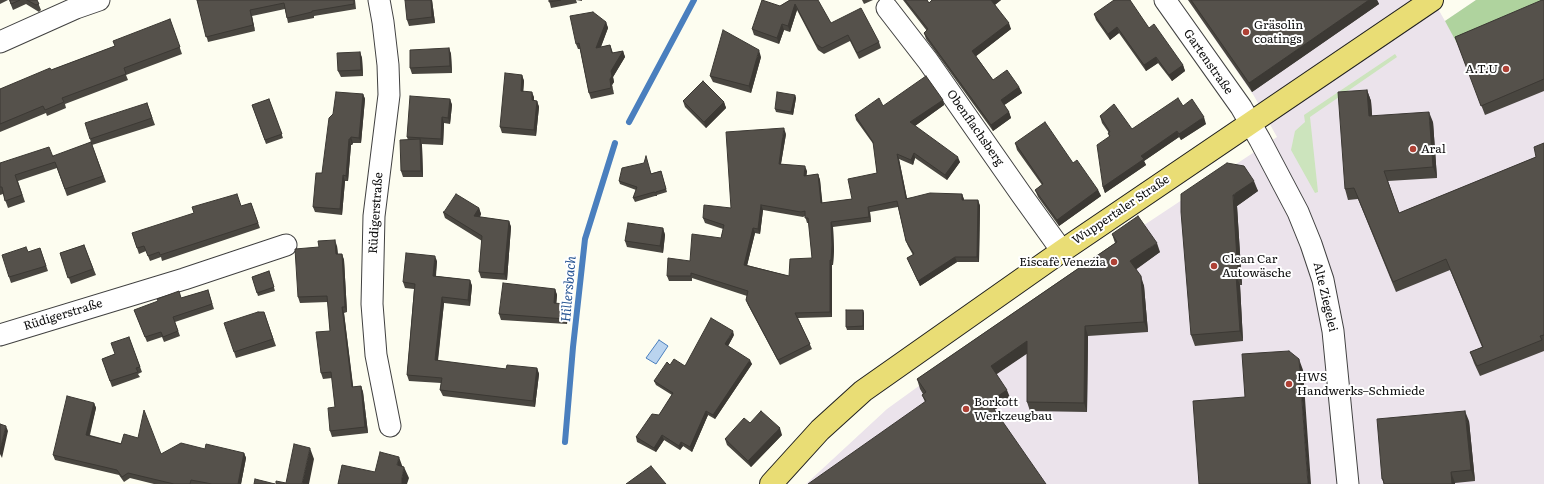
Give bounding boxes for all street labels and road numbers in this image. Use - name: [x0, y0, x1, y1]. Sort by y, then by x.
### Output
- street label: Gartenstraße: [1180, 27, 1236, 97]
- street label: Obenflachsberg: [943, 87, 1007, 169]
- street label: Rüdigerstraße: [366, 172, 386, 254]
- street label: Wuppertaler Straße: [1070, 172, 1172, 248]
- street label: Alte Ziegelei: [1310, 261, 1340, 333]
- street label: Rüdigerstraße: [22, 296, 104, 334]

